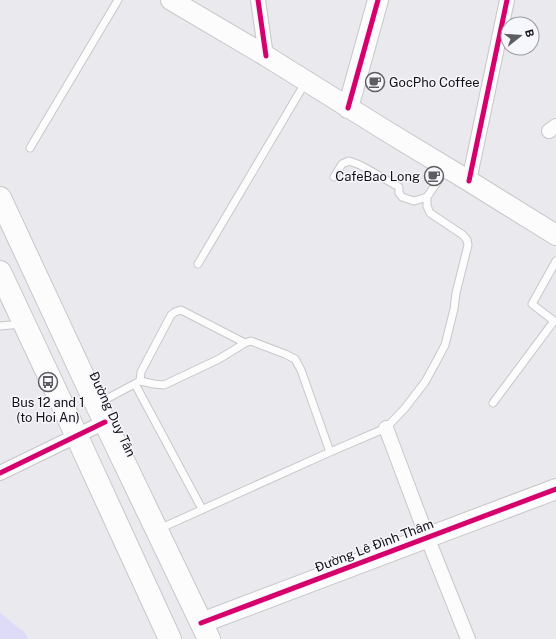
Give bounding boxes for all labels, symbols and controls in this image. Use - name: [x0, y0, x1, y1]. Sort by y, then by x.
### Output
- north arrow: [500, 16, 540, 56]
- text: B: [523, 28, 537, 39]
- cafe icon: GocPho Coffee: [364, 71, 386, 93]
- place label: GocPho Coffee: [389, 75, 480, 90]
- cafe icon: CafeBao Long: [423, 165, 445, 187]
- place label: CafeBao Long: [335, 169, 420, 184]
- street label: Đường Duy Tân: [86, 369, 139, 459]
- bus stop icon: Bus 12 and 1 (to Hoi An): [37, 371, 59, 393]
- place label: Bus 12 and 1 (to Hoi An): [11, 395, 85, 425]
- street label: Đường Lê Đình Thâm: [313, 516, 436, 575]

